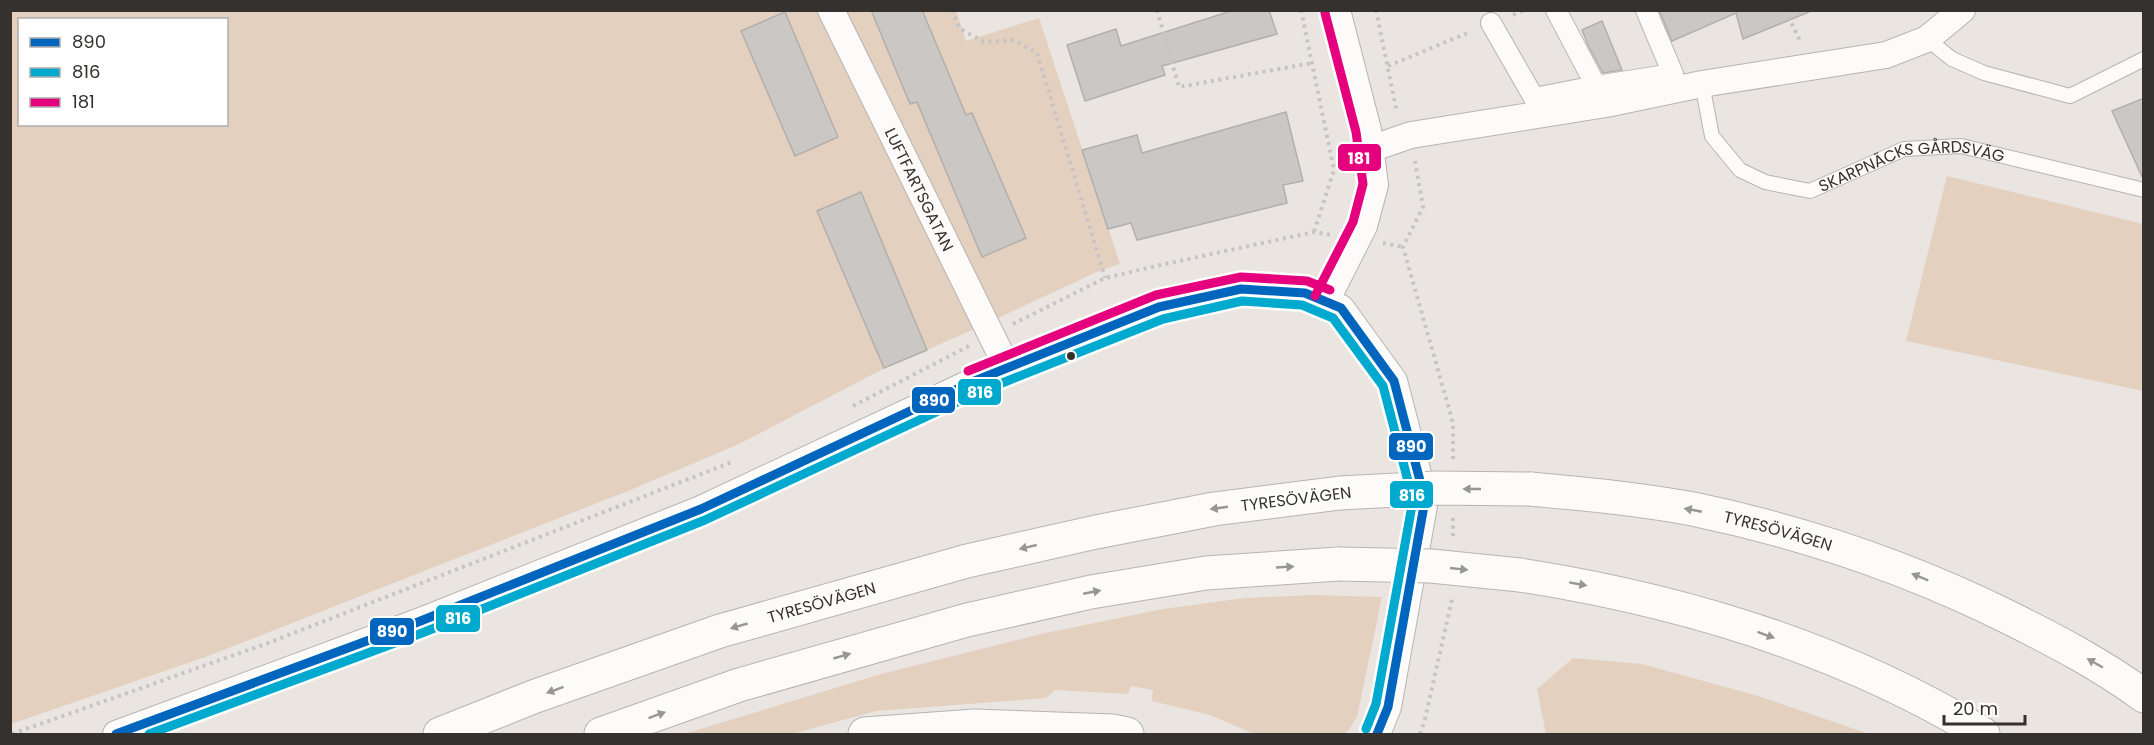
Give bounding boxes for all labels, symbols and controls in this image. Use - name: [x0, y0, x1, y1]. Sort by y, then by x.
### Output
- legend: [18, 18, 228, 126]
- text: 890: [72, 29, 106, 54]
- text: 816: [72, 59, 101, 84]
- text: 181: [72, 89, 95, 114]
- street label: LUFTFARTSGATAN: [879, 124, 960, 255]
- street label: SKARPNÄCKS GÅRDSVÄG: [1815, 134, 2007, 197]
- line badge: 181: [1337, 143, 1382, 172]
- text: 181: [1348, 147, 1370, 170]
- unlabelled marker: [1065, 350, 1077, 362]
- line badge: 816: [957, 378, 1002, 406]
- text: 816: [967, 381, 993, 404]
- line badge: 890: [911, 386, 956, 414]
- text: 890: [919, 389, 949, 412]
- line badge: 890: [1388, 432, 1434, 461]
- text: 890: [1396, 435, 1426, 458]
- line badge: 816: [1389, 480, 1434, 509]
- street label: TYRESÖVÄGEN: [1239, 481, 1353, 517]
- text: 816: [1399, 484, 1425, 507]
- one-way arrow: [1462, 484, 1481, 493]
- one-way arrow: [1210, 504, 1229, 513]
- one-way arrow: [1684, 505, 1703, 514]
- street label: TYRESÖVÄGEN: [1722, 505, 1835, 557]
- one-way arrow: [1018, 543, 1037, 552]
- one-way arrow: [1276, 562, 1295, 571]
- one-way arrow: [1450, 564, 1469, 574]
- one-way arrow: [1911, 572, 1929, 581]
- street label: TYRESÖVÄGEN: [765, 576, 878, 628]
- one-way arrow: [1569, 580, 1588, 589]
- one-way arrow: [1083, 587, 1102, 596]
- line badge: 816: [435, 604, 481, 633]
- text: 816: [445, 607, 471, 630]
- line badge: 890: [369, 617, 415, 646]
- text: 890: [377, 620, 407, 643]
- one-way arrow: [730, 622, 748, 631]
- one-way arrow: [1757, 631, 1775, 640]
- one-way arrow: [833, 651, 851, 660]
- one-way arrow: [2087, 658, 2103, 669]
- one-way arrow: [545, 685, 563, 695]
- scale bar: [1944, 688, 2025, 726]
- text: 20 m: [1953, 696, 1998, 721]
- one-way arrow: [648, 709, 666, 719]

